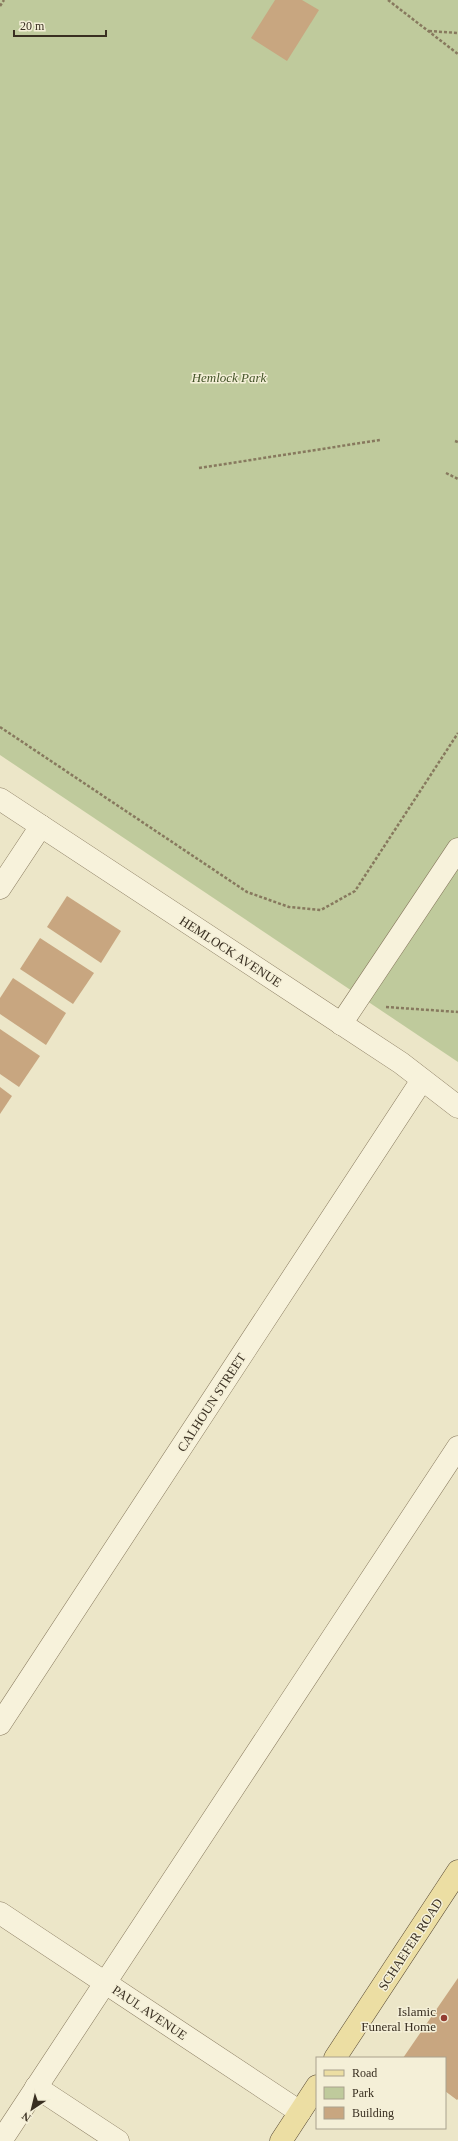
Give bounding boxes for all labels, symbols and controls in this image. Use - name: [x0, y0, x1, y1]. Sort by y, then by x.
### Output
- scale bar: [14, 12, 106, 38]
- text: 20 m: [20, 19, 45, 33]
- park label: Hemlock Park: [191, 370, 267, 385]
- street label: HEMLOCK AVENUE: [177, 913, 285, 990]
- street label: CALHOUN STREET: [174, 1350, 249, 1454]
- street label: SCHAEFER ROAD: [375, 1896, 446, 1993]
- street label: PAUL AVENUE: [110, 1982, 190, 2043]
- place label: Islamic Funeral Home: [361, 2004, 436, 2034]
- marker: Islamic Funeral Home: [439, 2013, 449, 2023]
- legend: [316, 2057, 446, 2129]
- text: Road: [352, 2066, 377, 2080]
- text: Park: [352, 2086, 374, 2100]
- north arrow: [12, 2089, 52, 2129]
- text: Building: [352, 2106, 394, 2120]
- text: N: [20, 2110, 33, 2124]

